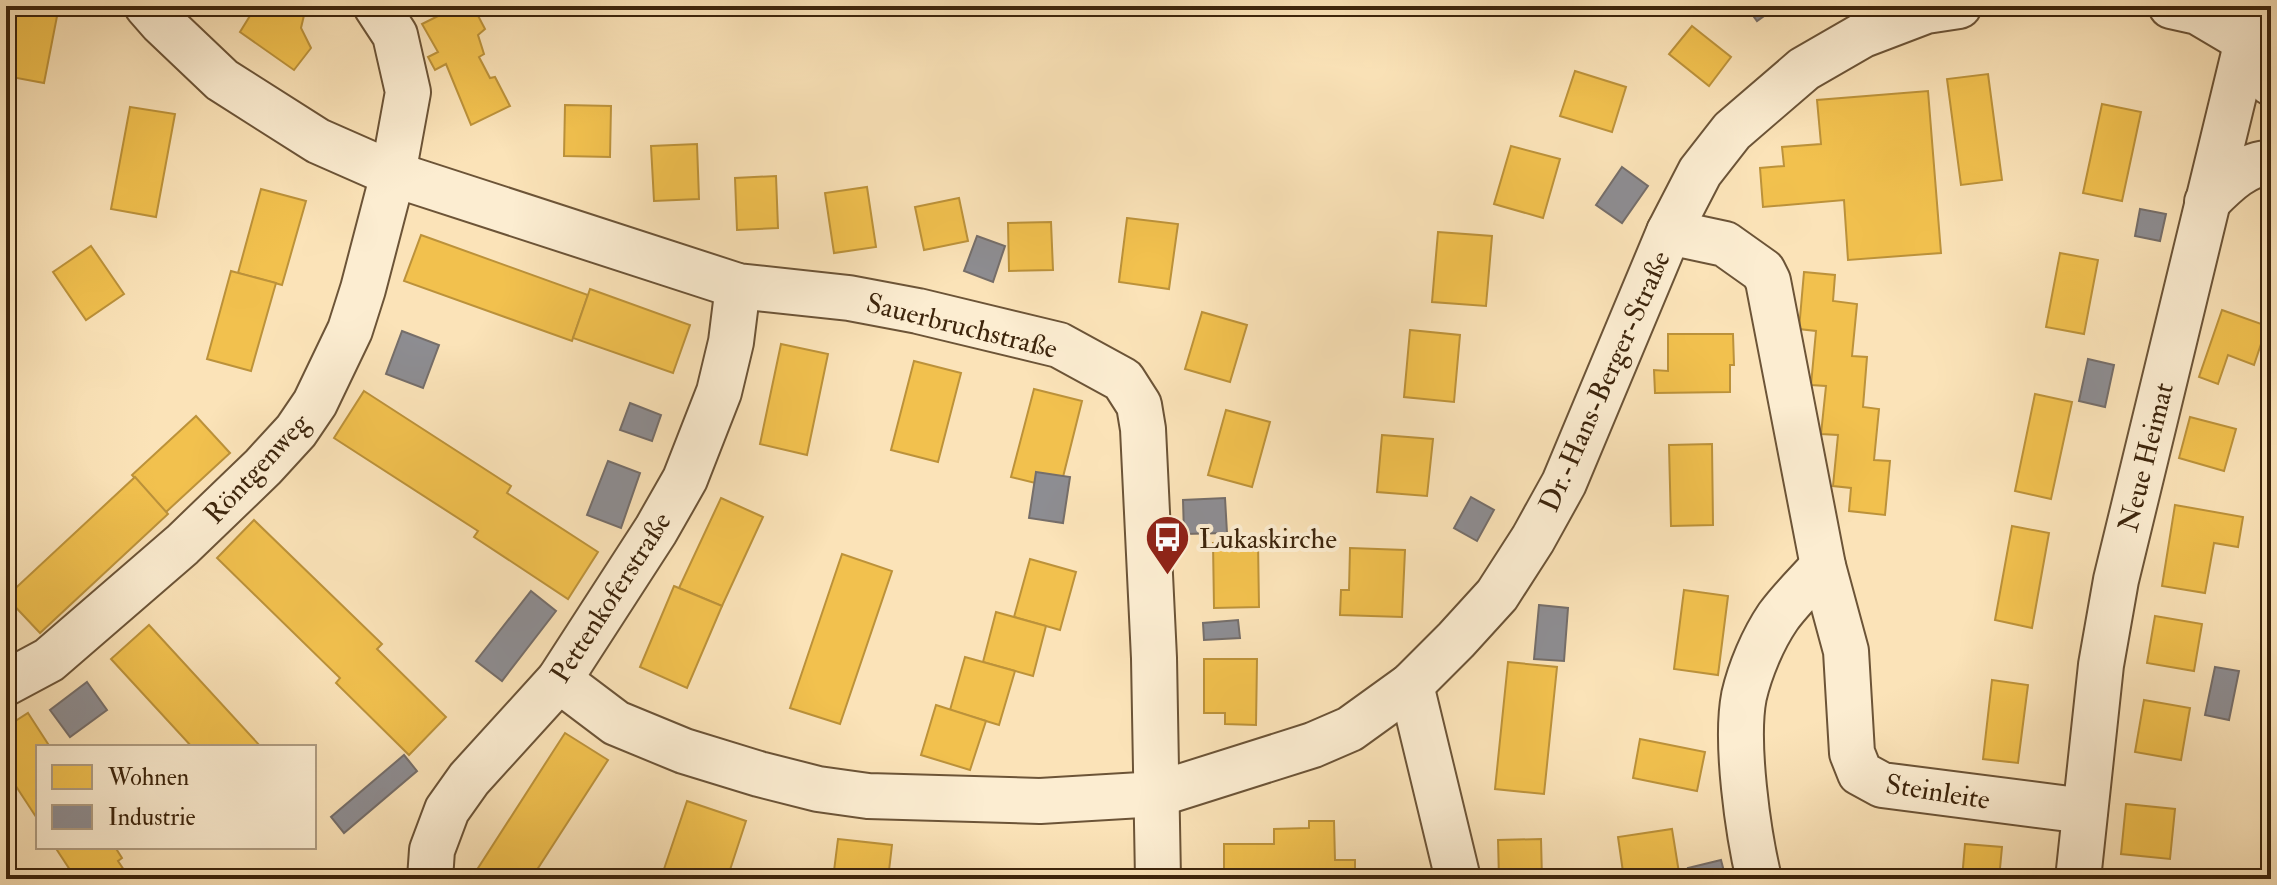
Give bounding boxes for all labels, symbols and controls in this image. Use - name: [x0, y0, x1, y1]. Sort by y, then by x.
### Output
- street label: Dr.-Hans-Berger-Straße: [1532, 245, 1679, 518]
- street label: Sauerbruchstraße: [862, 286, 1061, 367]
- street label: Neue Heimat: [2111, 379, 2182, 536]
- street label: Röntgenweg: [197, 405, 318, 532]
- street label: Pettenkoferstraße: [543, 506, 680, 690]
- bus stop icon: Lukaskirche: [1144, 514, 1192, 577]
- place label: Lukaskirche: [1199, 522, 1337, 557]
- legend: [36, 745, 316, 849]
- text: Wohnen: [107, 762, 189, 793]
- street label: Steinleite: [1883, 767, 1993, 818]
- text: Industrie: [108, 802, 196, 833]

